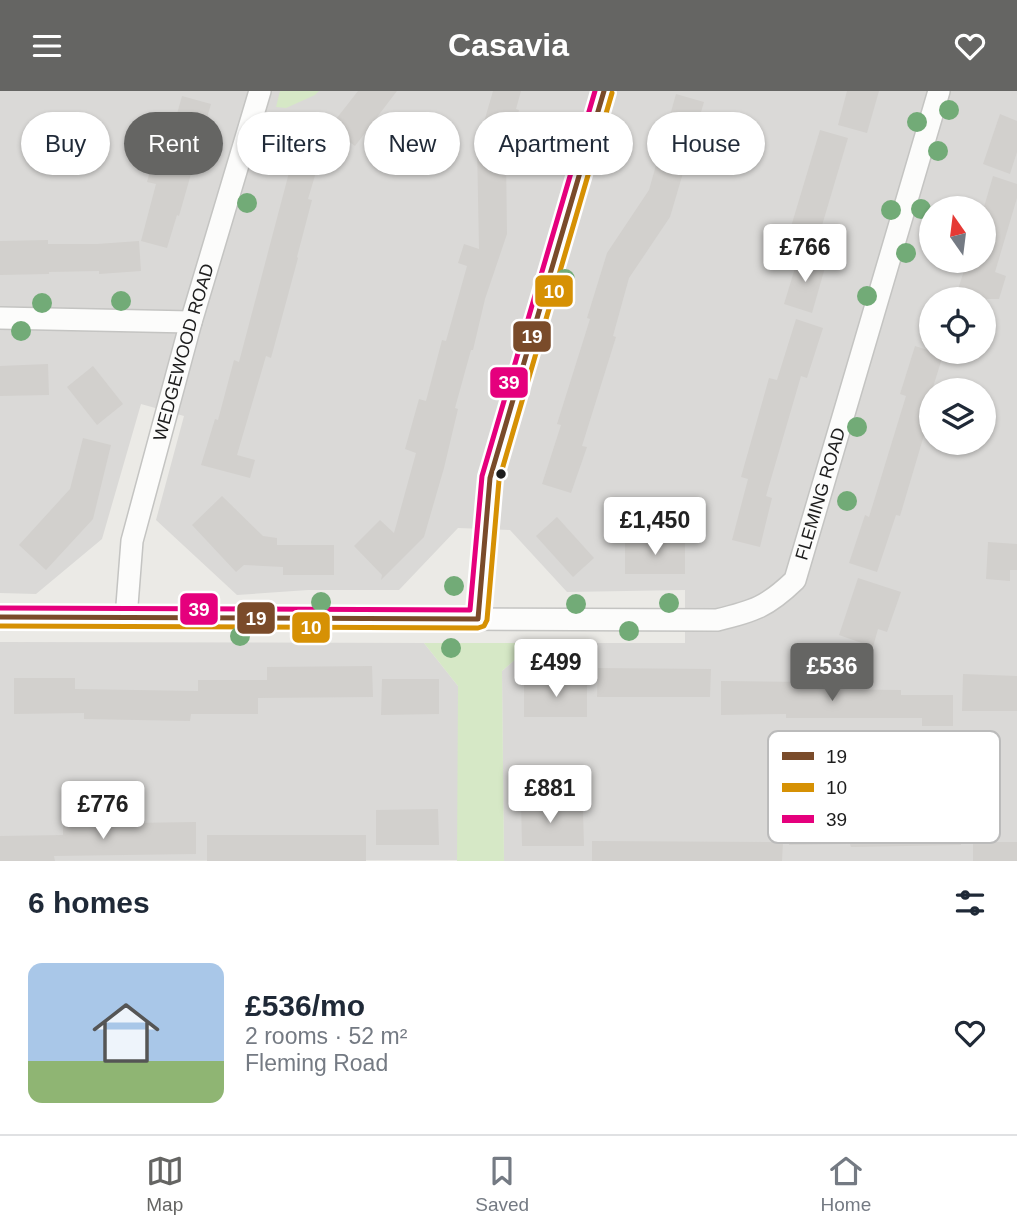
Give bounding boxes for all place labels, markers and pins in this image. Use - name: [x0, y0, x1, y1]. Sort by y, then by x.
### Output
- pin: £766: [764, 225, 846, 284]
- unlabelled marker: [494, 467, 508, 481]
- pin: £1,450: [598, 497, 712, 557]
- pin: £499: [515, 639, 597, 699]
- pin: £536: [791, 643, 873, 703]
- pin: £881: [509, 765, 591, 825]
- pin: £776: [62, 781, 144, 841]

